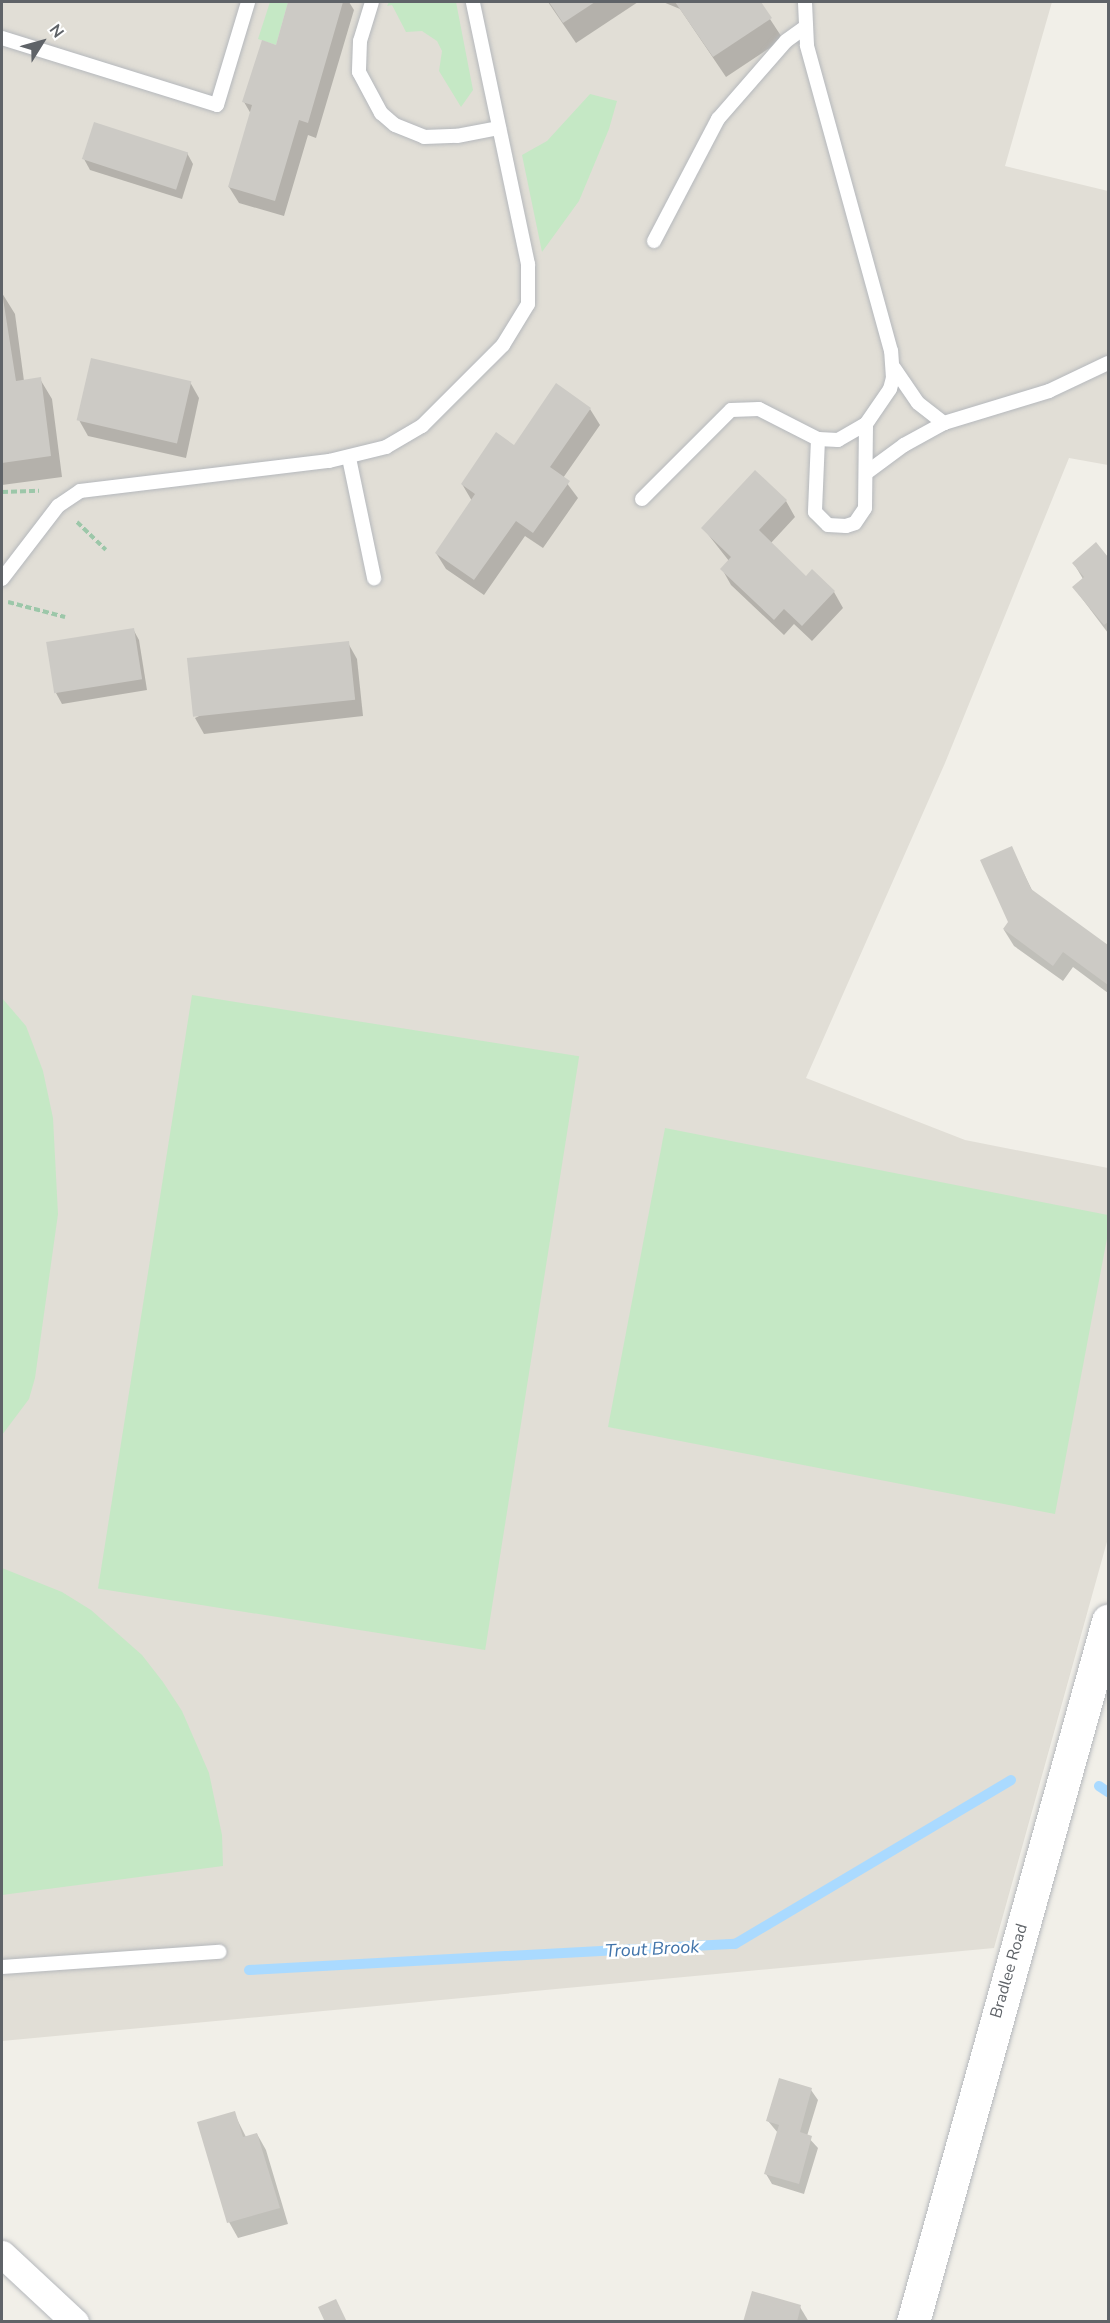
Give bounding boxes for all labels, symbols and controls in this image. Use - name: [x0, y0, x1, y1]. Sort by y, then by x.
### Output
- north arrow: [12, 12, 72, 72]
- text: N: [44, 20, 69, 43]
- street label: Bradlee Road: [986, 1922, 1032, 2020]
- water label: Trout Brook: [604, 1936, 700, 1962]

